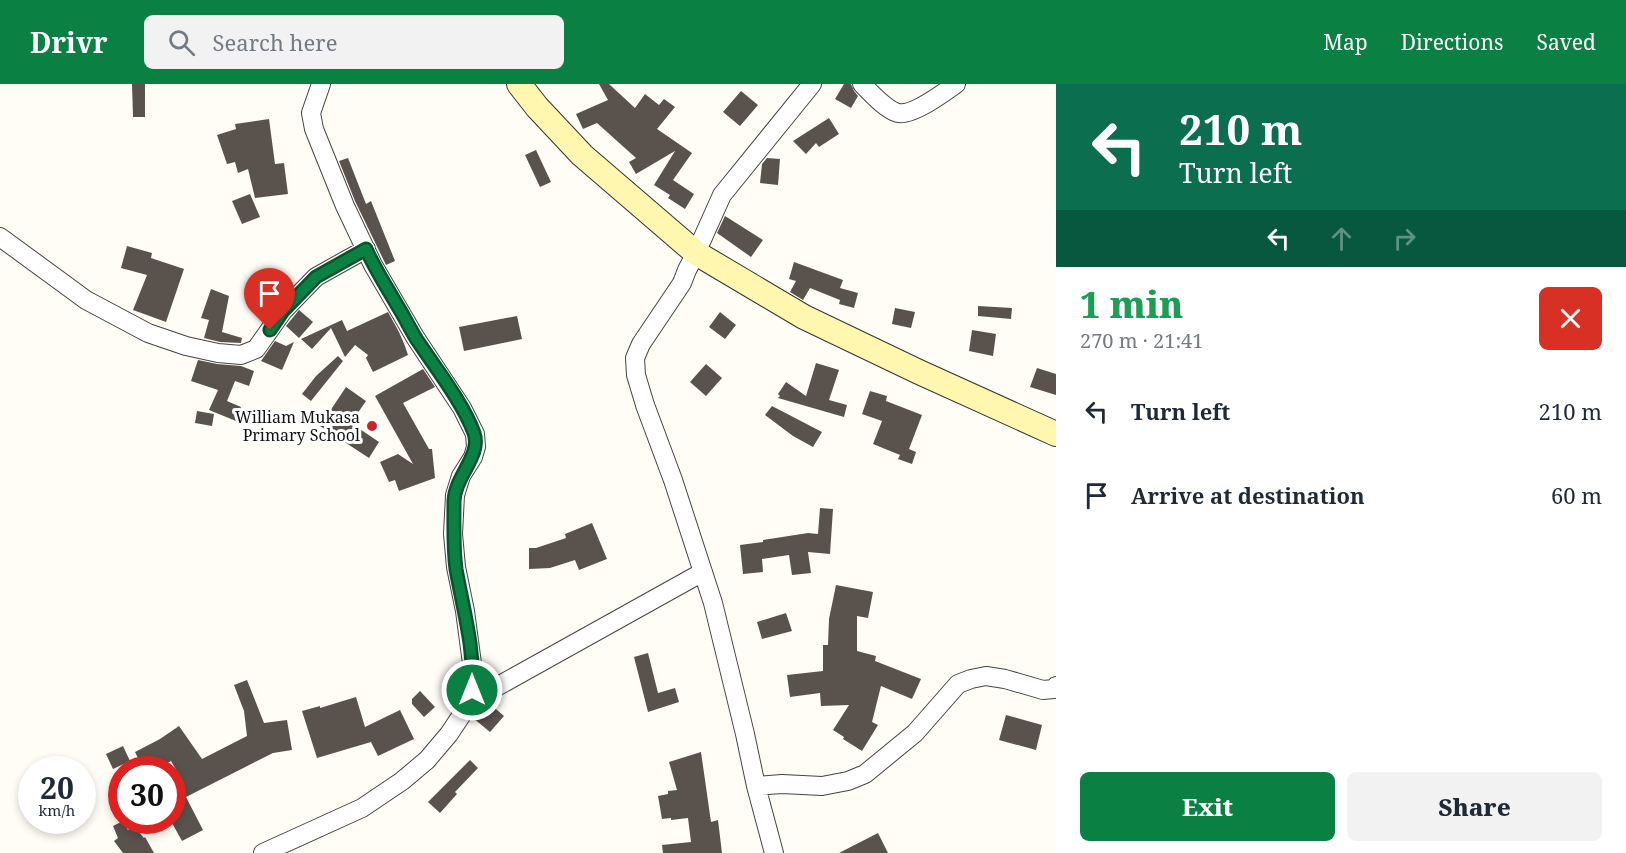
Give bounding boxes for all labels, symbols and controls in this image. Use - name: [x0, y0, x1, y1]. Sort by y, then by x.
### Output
- search box: [144, 15, 564, 69]
- text: Drivr: [30, 23, 108, 61]
- icon: search: [165, 26, 198, 59]
- text: Search here: [213, 27, 337, 57]
- text: Map: [1323, 28, 1368, 56]
- text: Directions: [1401, 28, 1503, 56]
- text: Saved: [1536, 28, 1596, 56]
- text: 210 m: [1179, 100, 1303, 157]
- icon: left: [1080, 108, 1158, 186]
- text: Turn left: [1179, 154, 1292, 191]
- icon: left: [1262, 222, 1295, 255]
- icon: ahead: [1325, 222, 1358, 255]
- icon: right: [1388, 222, 1421, 255]
- pin: [244, 268, 295, 330]
- icon: arrive: [253, 277, 286, 310]
- text: 1 min: [1080, 280, 1183, 329]
- button: close: [1539, 287, 1602, 350]
- text: 270 m · 21:41: [1080, 327, 1203, 354]
- icon: left: [1080, 395, 1113, 428]
- text: Turn left: [1131, 396, 1230, 426]
- text: 210 m: [1539, 396, 1602, 426]
- place label: William Mukasa Primary School: [235, 406, 360, 446]
- marker: William Mukasa Primary School: [365, 419, 379, 433]
- icon: arrive: [1080, 479, 1113, 512]
- text: Arrive at destination: [1131, 480, 1365, 510]
- text: 60 m: [1551, 480, 1602, 510]
- position arrow: [440, 658, 504, 722]
- speed limit sign: 30: [108, 756, 186, 834]
- text: 20: [40, 767, 74, 808]
- button: Exit: [1080, 772, 1335, 841]
- button: Share: [1347, 772, 1602, 841]
- text: km/h: [39, 800, 75, 820]

